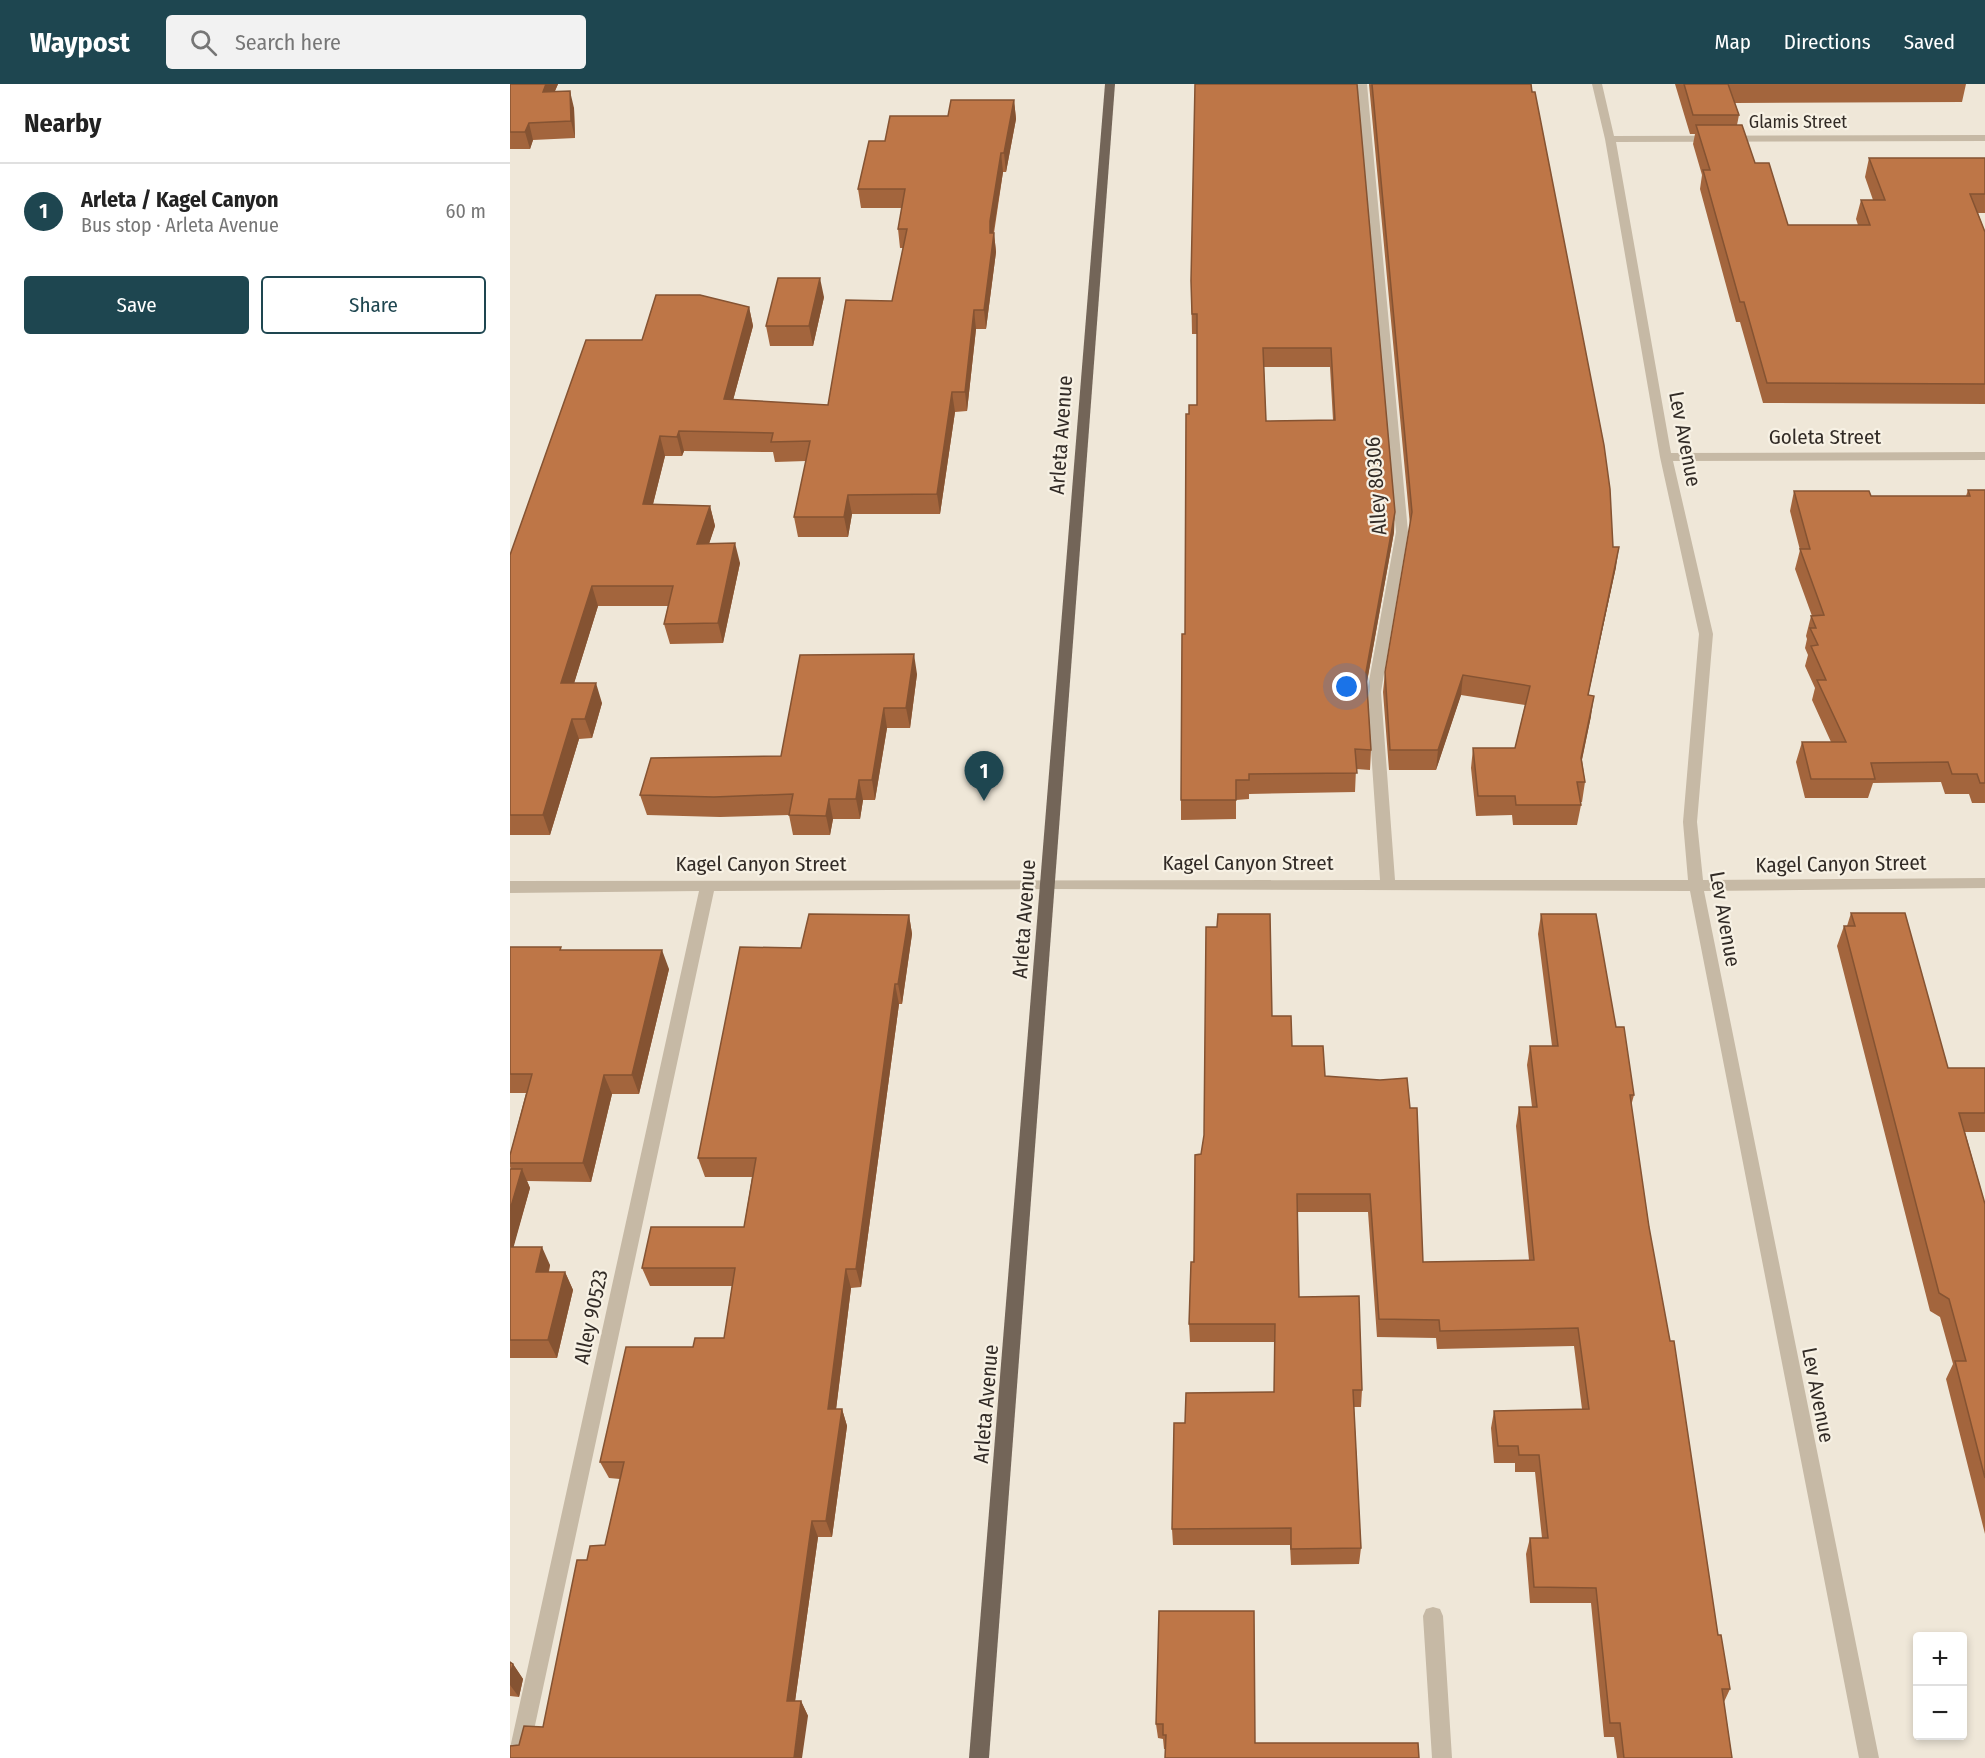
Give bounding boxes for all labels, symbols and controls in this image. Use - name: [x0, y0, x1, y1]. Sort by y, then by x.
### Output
- search box: [166, 15, 586, 69]
- text: Waypost: [30, 26, 130, 59]
- icon: search: [187, 26, 220, 59]
- text: Search here: [235, 29, 341, 56]
- text: Map: [1714, 29, 1751, 55]
- text: Directions: [1784, 29, 1871, 55]
- text: Saved: [1904, 29, 1955, 55]
- text: Nearby: [24, 108, 101, 139]
- street label: Glamis Street: [1749, 111, 1847, 133]
- text: Arleta / Kagel Canyon: [81, 186, 279, 213]
- text: 1: [39, 199, 48, 223]
- text: 60 m: [446, 199, 486, 223]
- text: Bus stop · Arleta Avenue: [81, 213, 279, 237]
- button: Save: [24, 276, 249, 334]
- button: Share: [261, 276, 486, 334]
- street label: Arleta Avenue: [1044, 375, 1078, 495]
- street label: Lev Avenue: [1663, 389, 1707, 489]
- street label: Goleta Street: [1769, 424, 1881, 450]
- street label: Alley 80306: [1360, 436, 1392, 536]
- your location: [1332, 672, 1361, 701]
- pin: 1: [964, 752, 1004, 801]
- street label: Kagel Canyon Street: [1162, 850, 1334, 876]
- street label: Kagel Canyon Street: [1755, 850, 1927, 878]
- street label: Kagel Canyon Street: [675, 851, 847, 877]
- street label: Arleta Avenue: [1007, 859, 1041, 979]
- street label: Lev Avenue: [1704, 869, 1746, 969]
- street label: Alley 90523: [568, 1267, 614, 1367]
- street label: Arleta Avenue: [968, 1343, 1004, 1465]
- street label: Lev Avenue: [1796, 1345, 1840, 1445]
- map controls: [1913, 1632, 1967, 1740]
- button: +: [1913, 1632, 1967, 1686]
- button: −: [1913, 1686, 1967, 1740]

